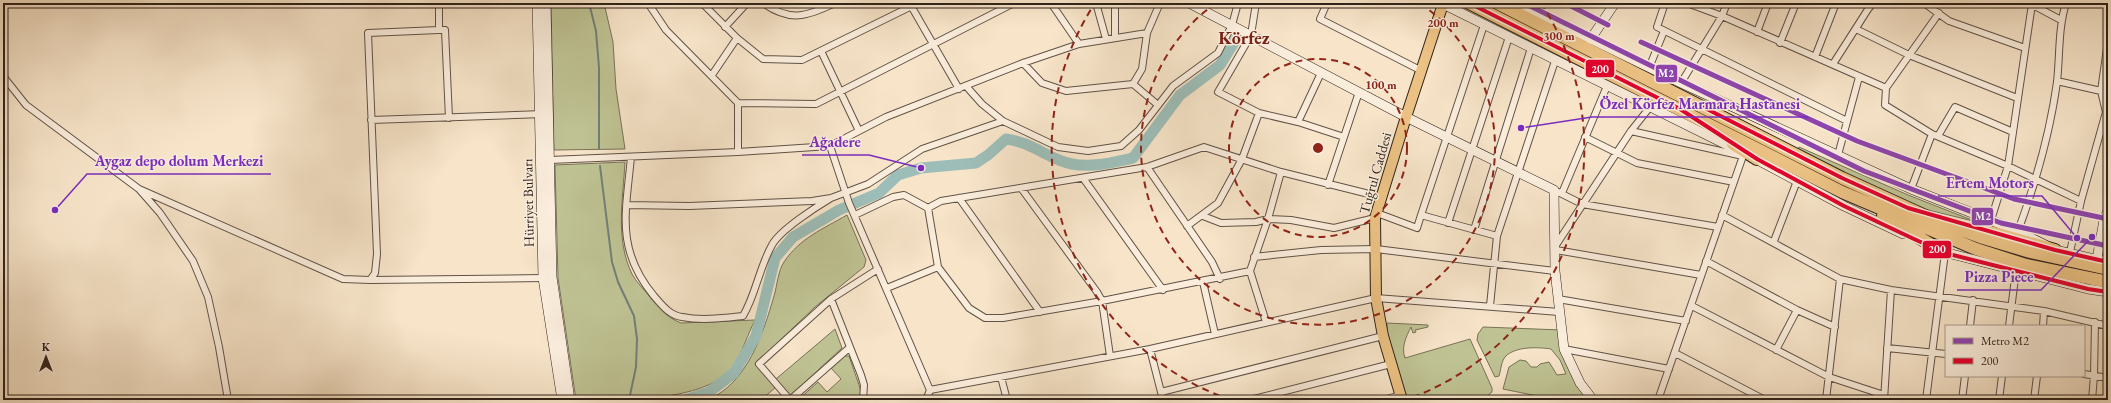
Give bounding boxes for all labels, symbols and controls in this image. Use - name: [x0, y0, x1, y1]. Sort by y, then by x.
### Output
- text: 200 m: [1427, 15, 1459, 31]
- district label: Körfez: [1218, 26, 1270, 49]
- text: 300 m: [1543, 28, 1575, 44]
- line badge: 200: [1585, 59, 1615, 78]
- text: 200: [1591, 62, 1609, 76]
- line badge: M2: [1655, 64, 1678, 83]
- text: M2: [1658, 66, 1674, 80]
- text: 100 m: [1365, 77, 1397, 93]
- callout: Özel Körfez Marmara Hastanesi: [1592, 90, 1808, 117]
- text: Özel Körfez Marmara Hastanesi: [1600, 94, 1801, 113]
- callout: Ağadere: [802, 128, 869, 155]
- street label: Tuğrul Caddesi: [1355, 130, 1395, 216]
- text: Ağadere: [808, 132, 861, 151]
- centre of rings: [1311, 141, 1325, 155]
- callout: Aygaz depo dolum Merkezi: [87, 147, 271, 174]
- text: Aygaz depo dolum Merkezi: [94, 151, 264, 170]
- street label: Hürriyet Bulvarı: [518, 158, 538, 247]
- callout: Ertem Motors: [1938, 169, 2042, 196]
- text: Ertem Motors: [1946, 173, 2034, 192]
- line badge: M2: [1971, 207, 1994, 226]
- text: M2: [1975, 209, 1991, 223]
- line badge: 200: [1922, 240, 1952, 259]
- text: 200: [1928, 242, 1946, 256]
- callout: Pizza Piece: [1957, 263, 2041, 290]
- text: Pizza Piece: [1965, 267, 2033, 286]
- legend: [1945, 325, 2085, 377]
- text: Metro M2: [1981, 333, 2029, 349]
- north arrow: [26, 337, 66, 377]
- text: K: [42, 340, 51, 354]
- text: 200: [1981, 353, 1999, 369]

